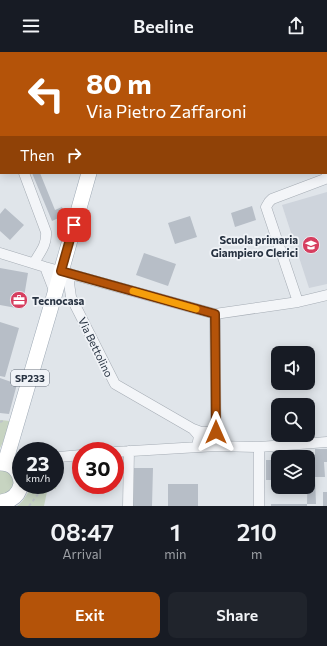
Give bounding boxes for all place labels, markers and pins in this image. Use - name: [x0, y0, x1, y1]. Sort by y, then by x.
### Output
- pin: [57, 208, 91, 242]
- place label: Scuola primaria Giampiero Clerici: [211, 233, 298, 259]
- school or university icon: Scuola primaria Giampiero Clerici: [301, 235, 321, 255]
- office icon: Tecnocasa: [9, 290, 29, 310]
- place label: Tecnocasa: [32, 294, 85, 307]

